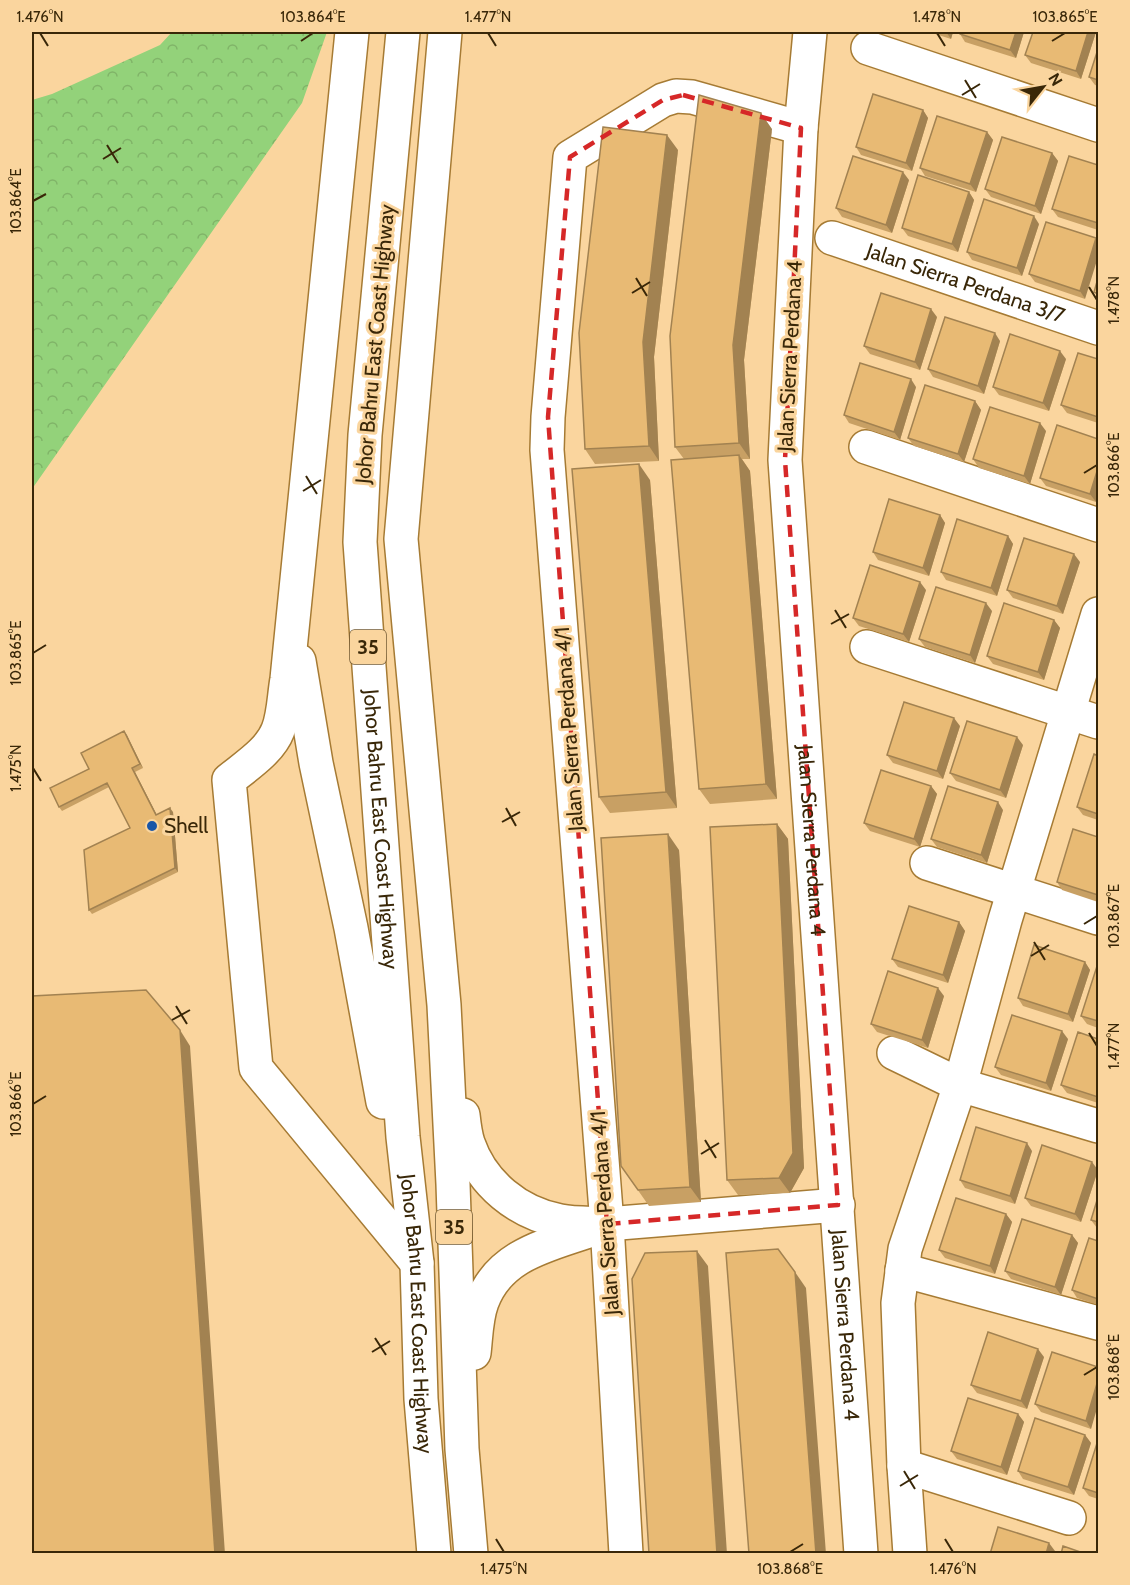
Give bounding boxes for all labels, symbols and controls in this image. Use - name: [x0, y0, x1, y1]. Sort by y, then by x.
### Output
- text: 1.476°N: [16, 8, 64, 26]
- text: 103.864°E: [280, 8, 346, 26]
- text: 1.477°N: [465, 8, 511, 26]
- text: 1.478°N: [913, 8, 961, 26]
- text: 103.865°E: [1033, 8, 1098, 26]
- north arrow: [1013, 57, 1073, 117]
- text: N: [1044, 70, 1066, 89]
- text: 103.864°E: [7, 168, 25, 234]
- street label: Johor Bahru East Coast Highway: [350, 203, 399, 486]
- street label: Jalan Sierra Perdana 3/7: [862, 237, 1069, 328]
- street label: Jalan Sierra Perdana 4: [772, 260, 807, 453]
- text: 1.478°N: [1105, 276, 1123, 324]
- text: 103.866°E: [1105, 432, 1123, 498]
- text: 103.865°E: [7, 621, 25, 686]
- street label: Jalan Sierra Perdana 4/1: [549, 626, 588, 833]
- road number: 35: [350, 630, 386, 664]
- street label: Johor Bahru East Coast Highway: [359, 687, 404, 971]
- street label: Jalan Sierra Perdana 4: [793, 743, 831, 937]
- text: 1.475°N: [7, 744, 25, 792]
- place label: Shell: [164, 813, 208, 838]
- marker: Shell: [145, 819, 159, 833]
- text: 103.867°E: [1105, 884, 1123, 948]
- text: 1.477°N: [1105, 1023, 1123, 1069]
- text: 103.866°E: [7, 1071, 25, 1137]
- street label: Jalan Sierra Perdana 4/1: [585, 1110, 624, 1317]
- street label: Johor Bahru East Coast Highway: [395, 1172, 439, 1455]
- road number: 35: [436, 1210, 472, 1244]
- street label: Jalan Sierra Perdana 4: [826, 1228, 865, 1421]
- text: 103.868°E: [1105, 1334, 1123, 1400]
- text: 1.475°N: [480, 1560, 528, 1578]
- text: 103.868°E: [757, 1560, 823, 1578]
- text: 1.476°N: [929, 1560, 977, 1578]

